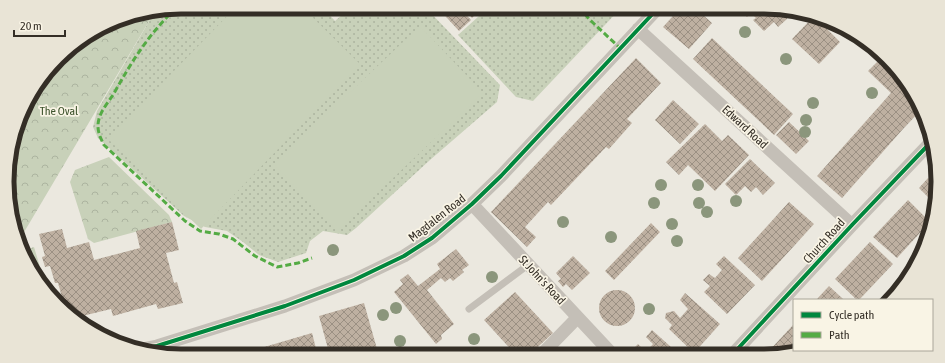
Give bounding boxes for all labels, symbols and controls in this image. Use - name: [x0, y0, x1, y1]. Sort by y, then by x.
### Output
- scale bar: [14, 12, 65, 38]
- text: 20 m: [20, 19, 42, 33]
- street label: Edward Road: [719, 102, 771, 152]
- park label: The Oval: [40, 104, 79, 118]
- street label: Magdalen Road: [406, 191, 468, 245]
- street label: Church Road: [800, 216, 848, 266]
- street label: St John's Road: [516, 253, 568, 307]
- legend: [793, 299, 933, 351]
- text: Cycle path: [829, 308, 874, 322]
- text: Path: [829, 328, 850, 342]

